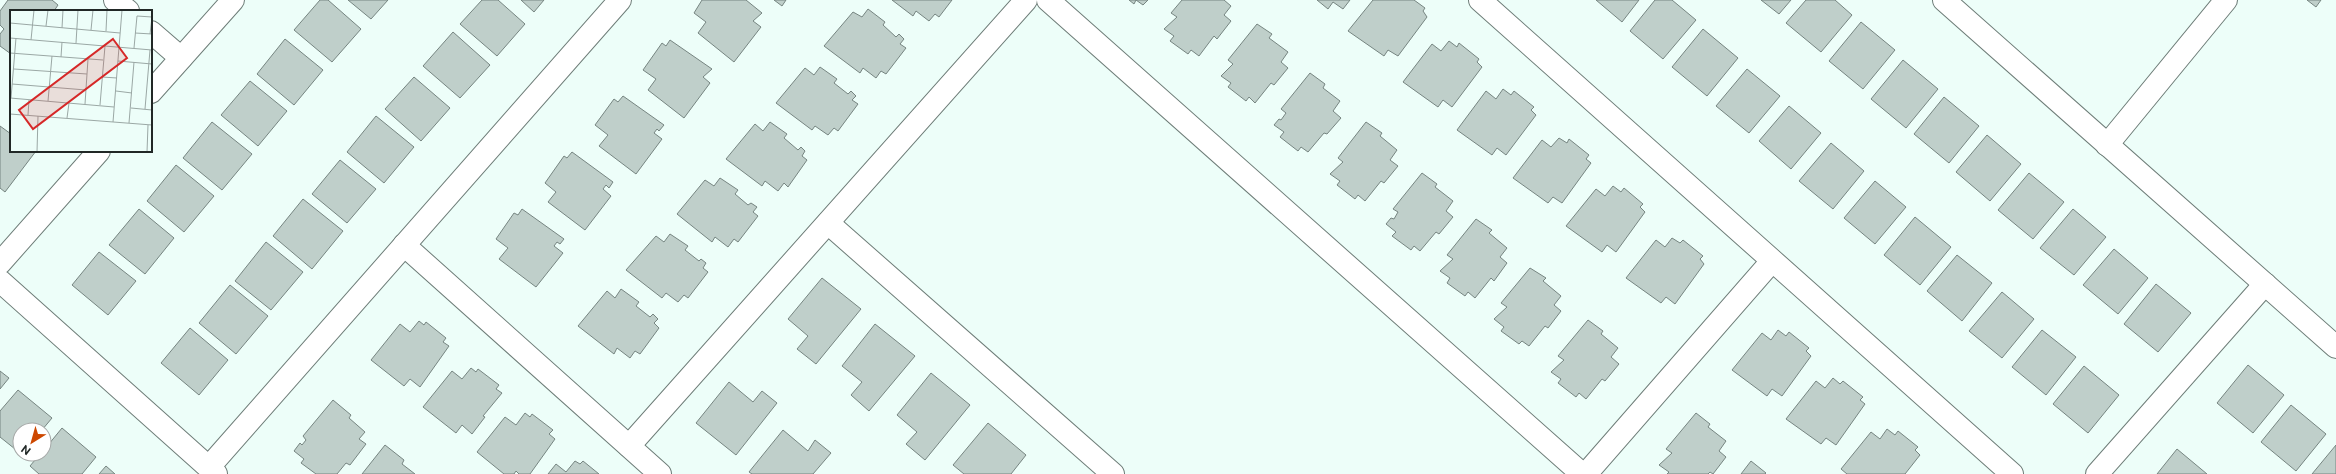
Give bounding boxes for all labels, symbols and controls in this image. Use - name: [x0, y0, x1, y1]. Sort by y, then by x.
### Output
- inset map: [10, 10, 152, 152]
- north arrow: [12, 422, 52, 462]
- text: N: [19, 443, 33, 457]

